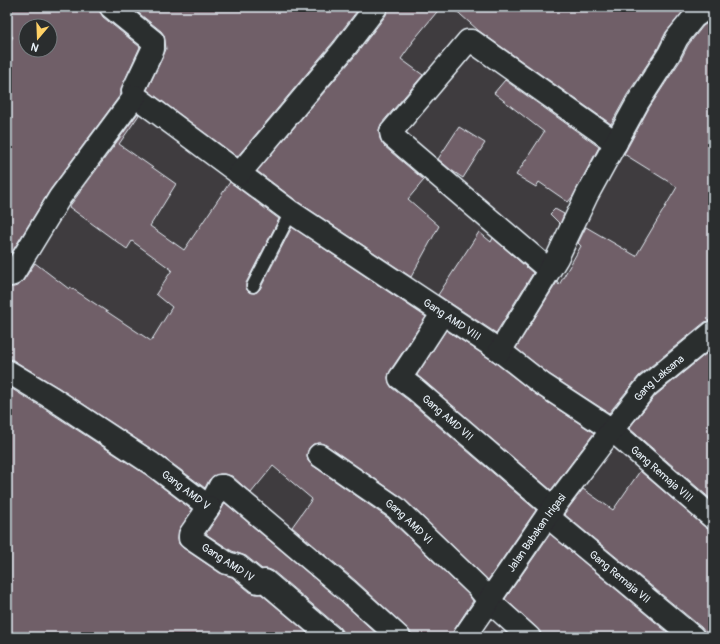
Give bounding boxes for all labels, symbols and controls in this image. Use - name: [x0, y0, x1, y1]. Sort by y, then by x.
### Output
- north arrow: [18, 18, 58, 58]
- text: N: [29, 39, 41, 54]
- street label: Gang AMD VIII: [421, 296, 483, 343]
- street label: Gang Laksana: [631, 352, 687, 404]
- street label: Gang AMD VII: [419, 392, 476, 443]
- street label: Gang Remaja VIII: [628, 443, 696, 505]
- street label: Gang AMD V: [159, 468, 213, 513]
- street label: Jalan Babakan Irigasi: [505, 491, 569, 575]
- street label: Gang AMD VI: [382, 496, 435, 547]
- street label: Gang AMD IV: [199, 541, 257, 584]
- street label: Gang Remaja VII: [587, 548, 653, 606]

